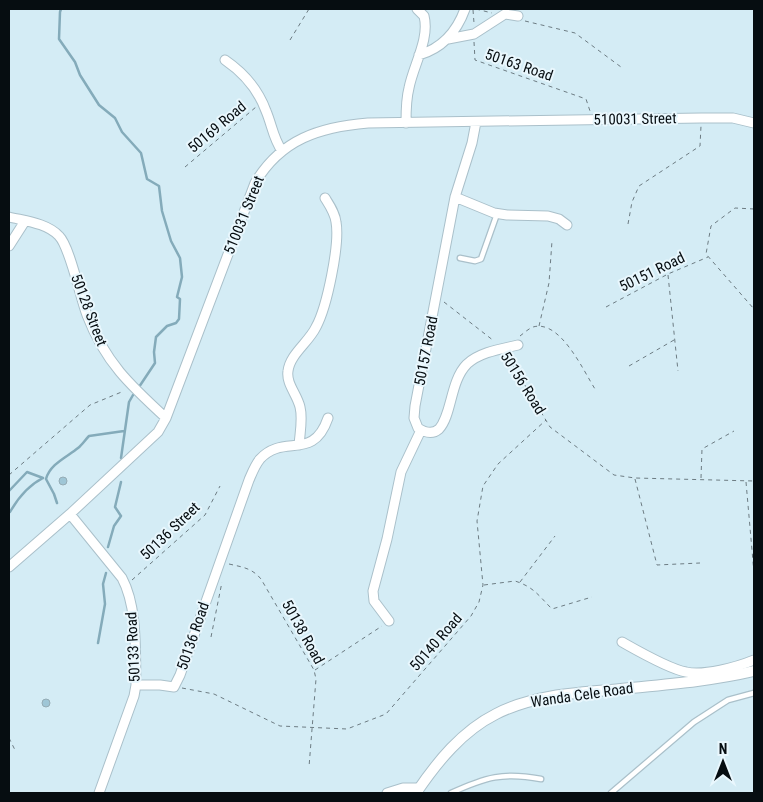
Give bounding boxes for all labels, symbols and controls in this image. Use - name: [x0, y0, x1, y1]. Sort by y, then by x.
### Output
- street label: 50163 Road: [483, 45, 555, 85]
- street label: 50169 Road: [184, 97, 250, 157]
- street label: 510031 Street: [593, 109, 677, 129]
- street label: 510031 Street: [220, 173, 268, 257]
- street label: 50151 Road: [616, 248, 688, 296]
- street label: 50128 Street: [67, 271, 111, 349]
- street label: 50157 Road: [410, 315, 442, 387]
- street label: 50156 Road: [497, 348, 549, 418]
- street label: 50136 Street: [137, 498, 203, 564]
- street label: 50138 Road: [278, 597, 328, 667]
- street label: 50136 Road: [173, 600, 213, 672]
- street label: 50140 Road: [406, 609, 466, 675]
- street label: 50133 Road: [122, 611, 144, 683]
- street label: Wanda Cele Road: [530, 679, 634, 711]
- north arrow: [698, 737, 748, 787]
- text: N: [719, 741, 727, 757]

